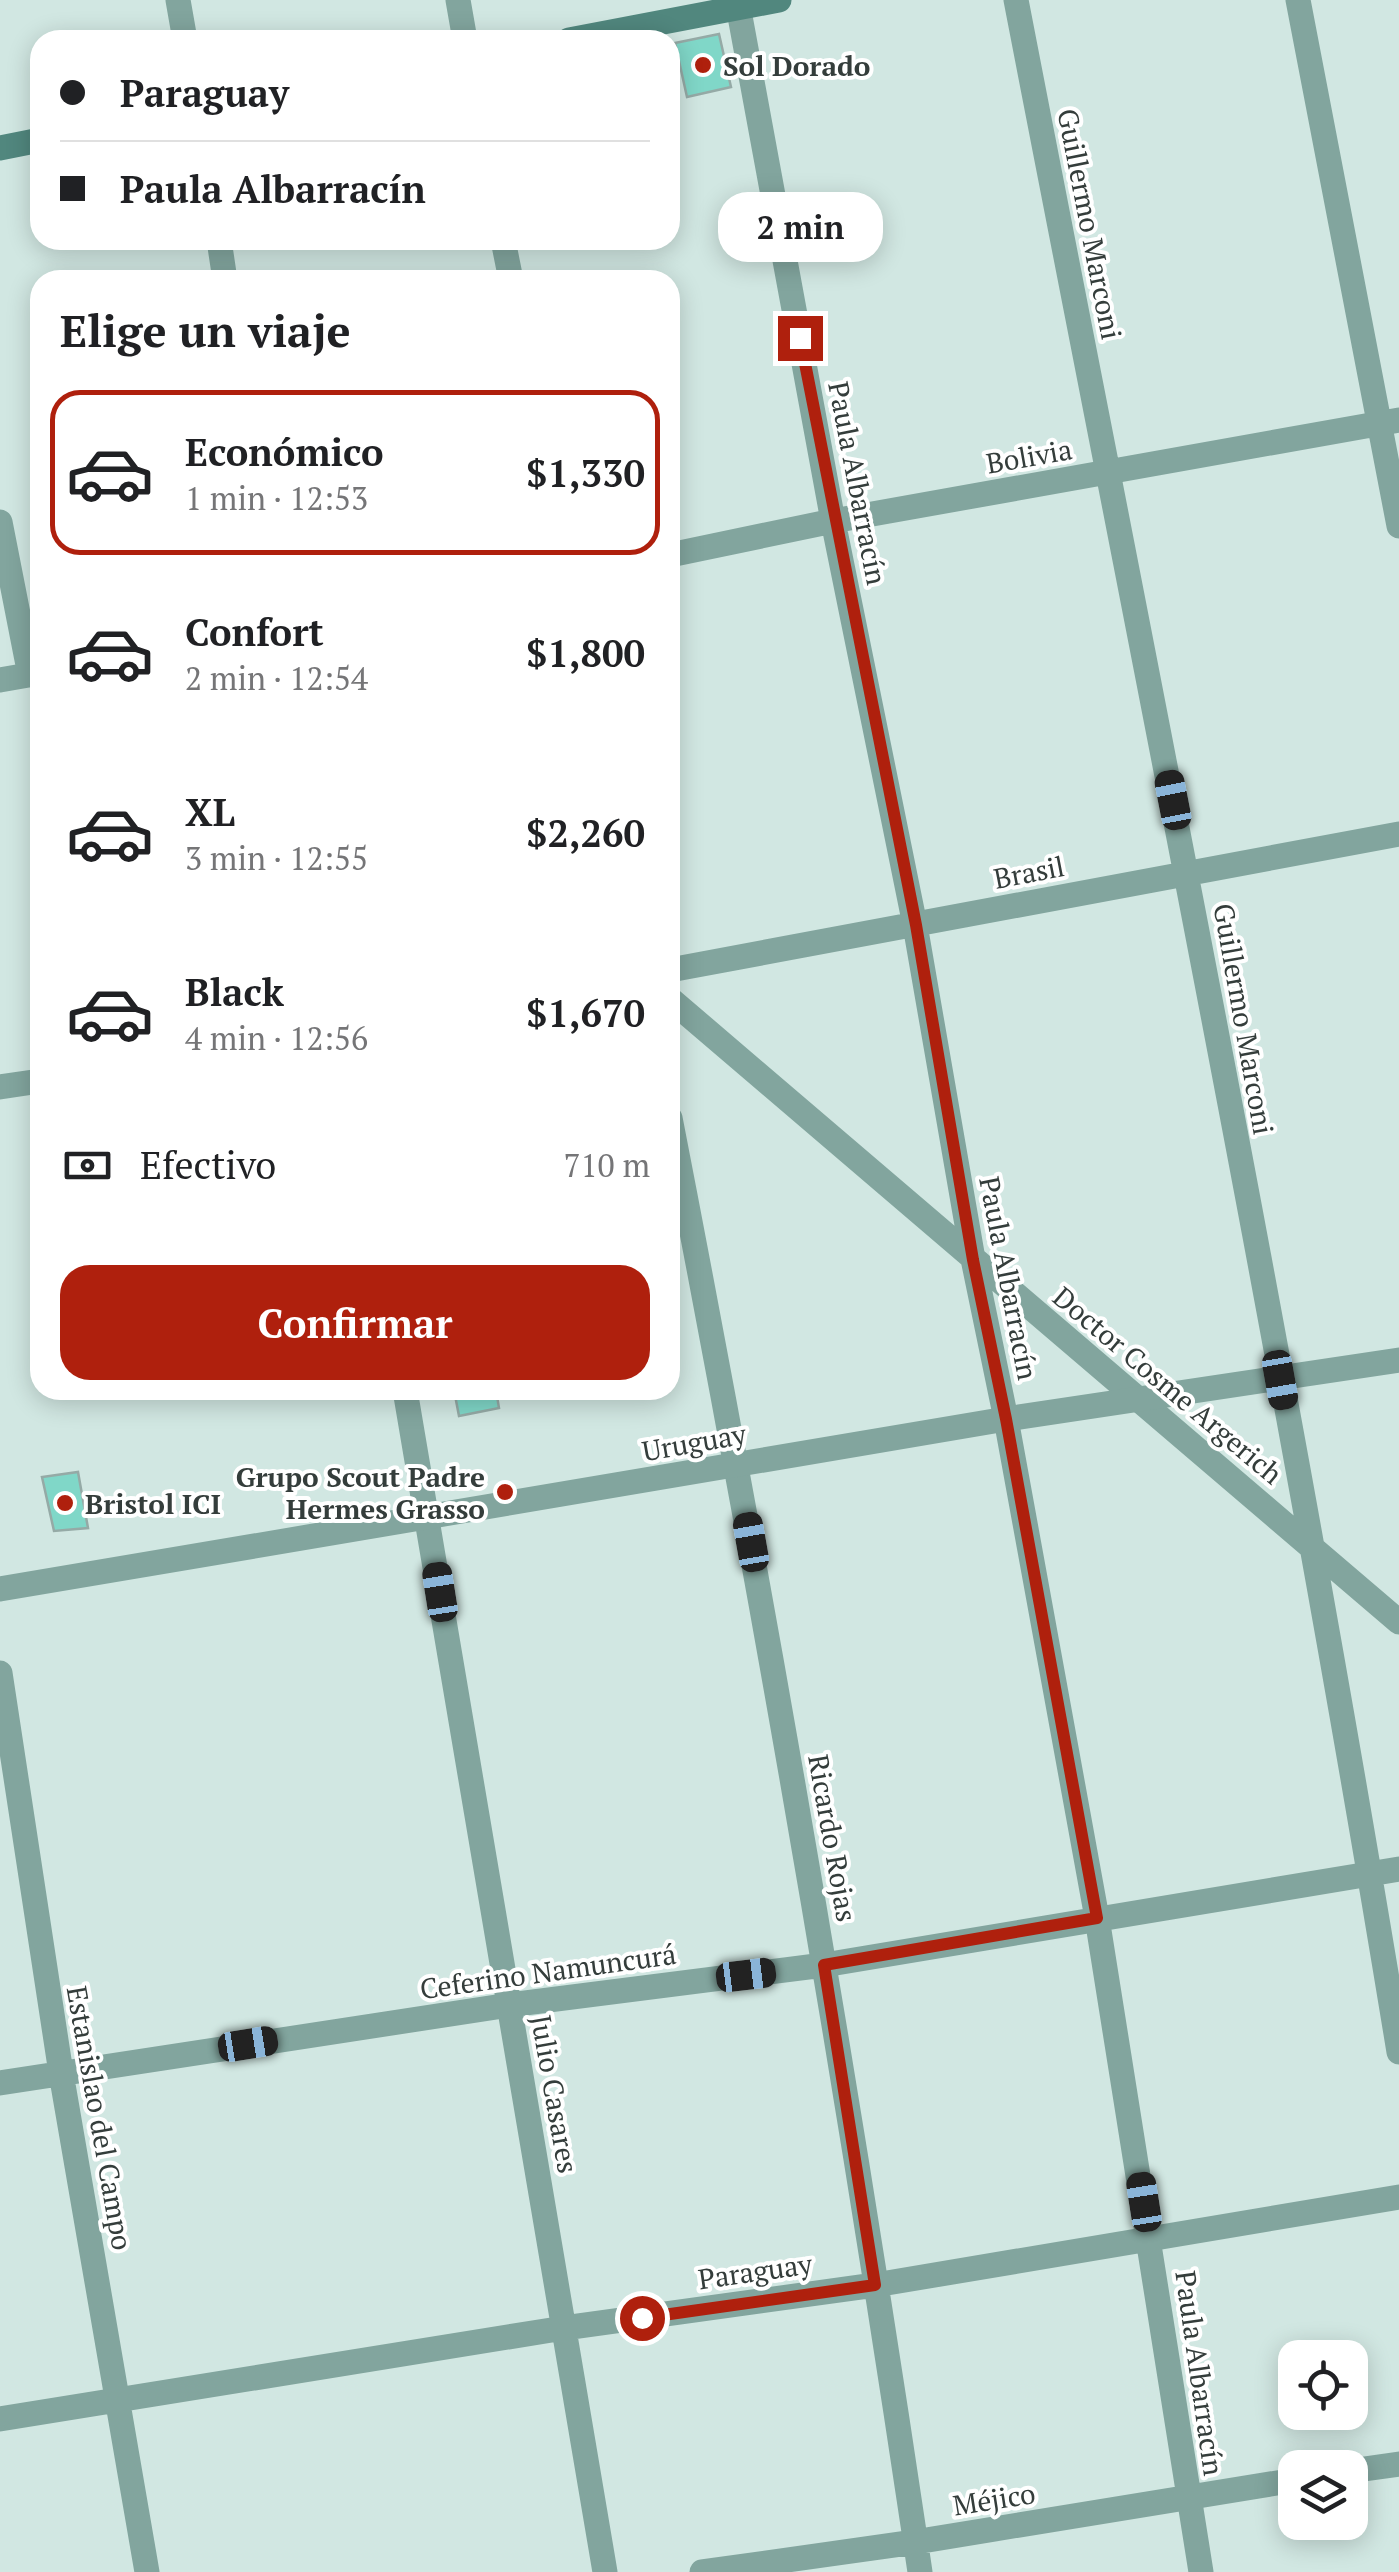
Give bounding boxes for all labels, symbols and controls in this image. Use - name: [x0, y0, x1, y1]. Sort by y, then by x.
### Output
- place label: Sol Dorado: [723, 47, 870, 84]
- marker: Sol Dorado: [692, 54, 714, 76]
- text: Paraguay: [120, 68, 289, 118]
- street label: Guillermo Marconi: [1049, 106, 1131, 342]
- text: Paula Albarracín: [120, 164, 426, 214]
- callout: 2 min: [718, 193, 882, 263]
- text: 2 min: [757, 206, 844, 248]
- text: Elige un viaje: [60, 300, 351, 360]
- route end: [778, 316, 823, 361]
- street label: Paula Albarracín: [820, 378, 896, 588]
- text: Económico: [185, 427, 384, 477]
- icon: car: [65, 428, 155, 518]
- street label: Bolivia: [983, 430, 1075, 482]
- text: $1,330: [526, 448, 645, 498]
- text: 1 min · 12:53: [185, 477, 368, 519]
- text: Confort: [185, 607, 324, 657]
- icon: car: [65, 608, 155, 698]
- text: $1,800: [526, 628, 645, 678]
- text: 2 min · 12:54: [185, 657, 368, 699]
- car: [1153, 768, 1193, 832]
- text: XL: [185, 787, 235, 837]
- icon: car: [65, 788, 155, 878]
- text: $2,260: [526, 808, 645, 858]
- text: 3 min · 12:55: [185, 837, 368, 879]
- street label: Brasil: [991, 847, 1067, 897]
- street label: Guillermo Marconi: [1205, 900, 1283, 1138]
- text: Black: [185, 967, 284, 1017]
- icon: car: [65, 968, 155, 1058]
- text: $1,670: [526, 988, 645, 1038]
- text: 4 min · 12:56: [185, 1017, 368, 1059]
- icon: cash: [60, 1138, 115, 1193]
- text: Efectivo: [140, 1140, 276, 1190]
- text: 710 m: [563, 1144, 650, 1186]
- street label: Paula Albarracín: [971, 1173, 1047, 1383]
- button: Confirmar: [60, 1265, 650, 1380]
- street label: Doctor Cosme Argerich: [1046, 1278, 1290, 1492]
- car: [1260, 1348, 1300, 1412]
- street label: Uruguay: [639, 1415, 750, 1469]
- place label: Grupo Scout Padre Hermes Grasso: [236, 1458, 485, 1527]
- marker: Grupo Scout Padre Hermes Grasso: [494, 1481, 516, 1503]
- place label: Bristol ICI: [85, 1485, 221, 1522]
- marker: Bristol ICI: [54, 1492, 76, 1514]
- car: [731, 1510, 771, 1574]
- car: [420, 1560, 460, 1624]
- street label: Ricardo Rojas: [800, 1751, 866, 1925]
- street label: Ceferino Namuncurá: [418, 1935, 678, 2007]
- car: [714, 1956, 778, 1994]
- street label: Estanislao del Campo: [59, 1983, 141, 2253]
- street label: Julio Casares: [523, 2012, 587, 2176]
- car: [216, 2024, 280, 2064]
- car: [1124, 2170, 1164, 2234]
- street label: Paraguay: [696, 2245, 815, 2297]
- street label: Paula Albarracín: [1167, 2268, 1233, 2478]
- route start: [620, 2296, 665, 2341]
- map controls: [1278, 2340, 1368, 2540]
- button: locate: [1278, 2340, 1368, 2430]
- button: layers: [1278, 2450, 1368, 2540]
- street label: Méjico: [950, 2474, 1038, 2524]

